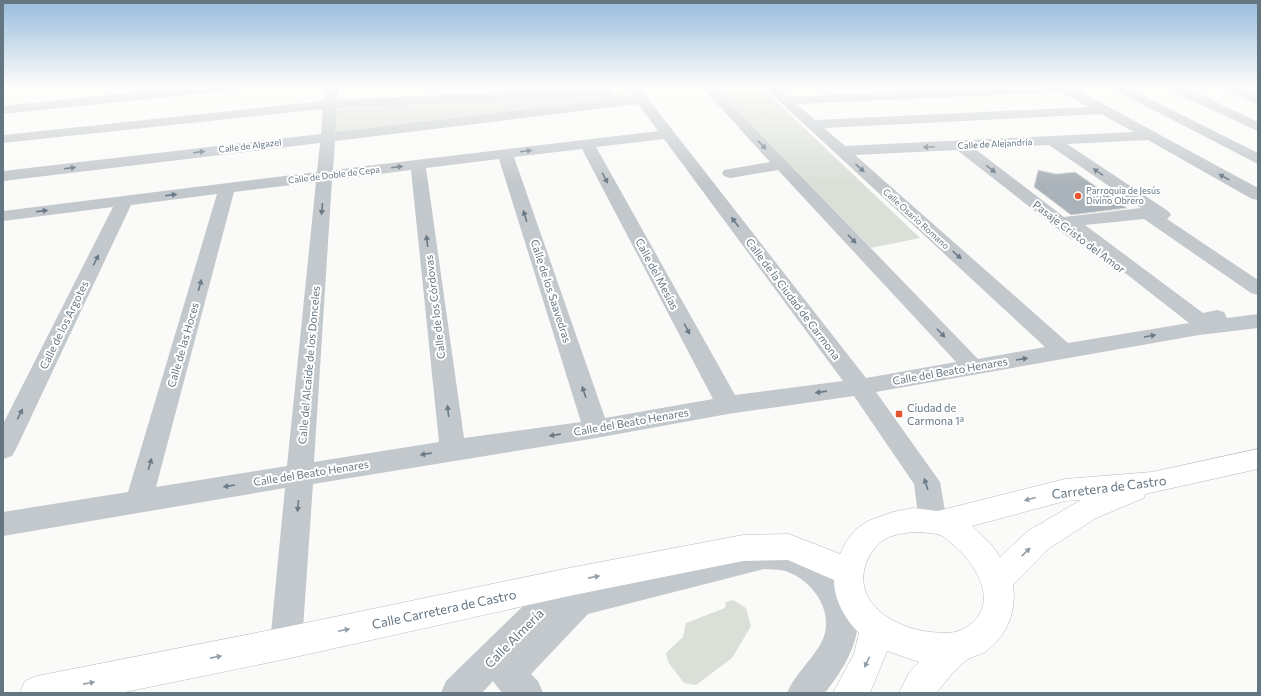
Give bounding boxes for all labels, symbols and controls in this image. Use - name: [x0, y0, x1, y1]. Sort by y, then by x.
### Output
- street label: Calle de Algazel: [218, 136, 282, 155]
- street label: Calle de Alejandría: [957, 136, 1033, 151]
- one-way arrow: [757, 140, 767, 150]
- one-way arrow: [922, 144, 935, 150]
- one-way arrow: [520, 148, 532, 154]
- one-way arrow: [193, 149, 205, 155]
- street label: Calle de Doble de Cepa: [287, 163, 381, 186]
- one-way arrow: [391, 164, 403, 170]
- one-way arrow: [855, 164, 865, 173]
- one-way arrow: [63, 165, 76, 171]
- one-way arrow: [985, 165, 996, 173]
- one-way arrow: [1093, 168, 1103, 176]
- one-way arrow: [602, 172, 608, 184]
- one-way arrow: [1218, 173, 1230, 180]
- place label: Parroquia de Jesús Divino Obrero: [1086, 185, 1160, 206]
- street label: Calle Osario Romano: [881, 186, 952, 251]
- marker: Parroquia de Jesús Divino Obrero: [1073, 191, 1083, 201]
- one-way arrow: [165, 192, 177, 198]
- street label: Pasaje Cristo del Amor: [1031, 198, 1128, 276]
- one-way arrow: [319, 203, 326, 215]
- one-way arrow: [36, 208, 48, 214]
- one-way arrow: [522, 209, 528, 221]
- one-way arrow: [730, 216, 739, 227]
- one-way arrow: [424, 234, 430, 247]
- one-way arrow: [847, 234, 856, 245]
- street label: Calle de la Ciudad de Carmona: [743, 235, 843, 362]
- street label: Calle del Mesías: [633, 236, 682, 312]
- street label: Calle de los Saavedras: [529, 238, 574, 344]
- one-way arrow: [952, 251, 962, 260]
- one-way arrow: [93, 254, 99, 265]
- street label: Calle de los Córdovas: [422, 254, 447, 360]
- street label: Calle de los Argotes: [36, 278, 91, 371]
- one-way arrow: [197, 278, 203, 290]
- street label: Calle del Alcaide de los Donceles: [295, 285, 322, 445]
- street label: Calle de las Hoces: [164, 301, 201, 389]
- one-way arrow: [684, 323, 690, 335]
- one-way arrow: [936, 329, 945, 338]
- one-way arrow: [1144, 333, 1156, 339]
- street label: Calle del Beato Henares: [891, 354, 1009, 387]
- one-way arrow: [1016, 356, 1028, 362]
- one-way arrow: [581, 386, 587, 398]
- one-way arrow: [815, 389, 827, 395]
- place label: Ciudad de Carmona 1ª: [907, 401, 964, 427]
- one-way arrow: [445, 405, 451, 417]
- street label: Calle del Beato Henares: [572, 405, 690, 438]
- one-way arrow: [17, 408, 23, 420]
- marker: Ciudad de Carmona 1ª: [894, 409, 904, 419]
- one-way arrow: [549, 432, 561, 438]
- one-way arrow: [420, 451, 432, 457]
- one-way arrow: [147, 457, 153, 470]
- street label: Calle del Beato Henares: [252, 457, 370, 488]
- street label: Carretera de Castro: [1051, 472, 1168, 502]
- one-way arrow: [923, 477, 929, 489]
- one-way arrow: [223, 484, 235, 490]
- one-way arrow: [1024, 496, 1036, 502]
- one-way arrow: [294, 500, 301, 512]
- one-way arrow: [1021, 547, 1031, 557]
- one-way arrow: [588, 574, 600, 580]
- street label: Calle Carretera de Castro: [370, 586, 518, 632]
- street label: Calle Almería: [481, 605, 547, 671]
- one-way arrow: [338, 627, 350, 633]
- one-way arrow: [210, 653, 223, 659]
- one-way arrow: [864, 656, 870, 668]
- one-way arrow: [83, 679, 95, 685]

